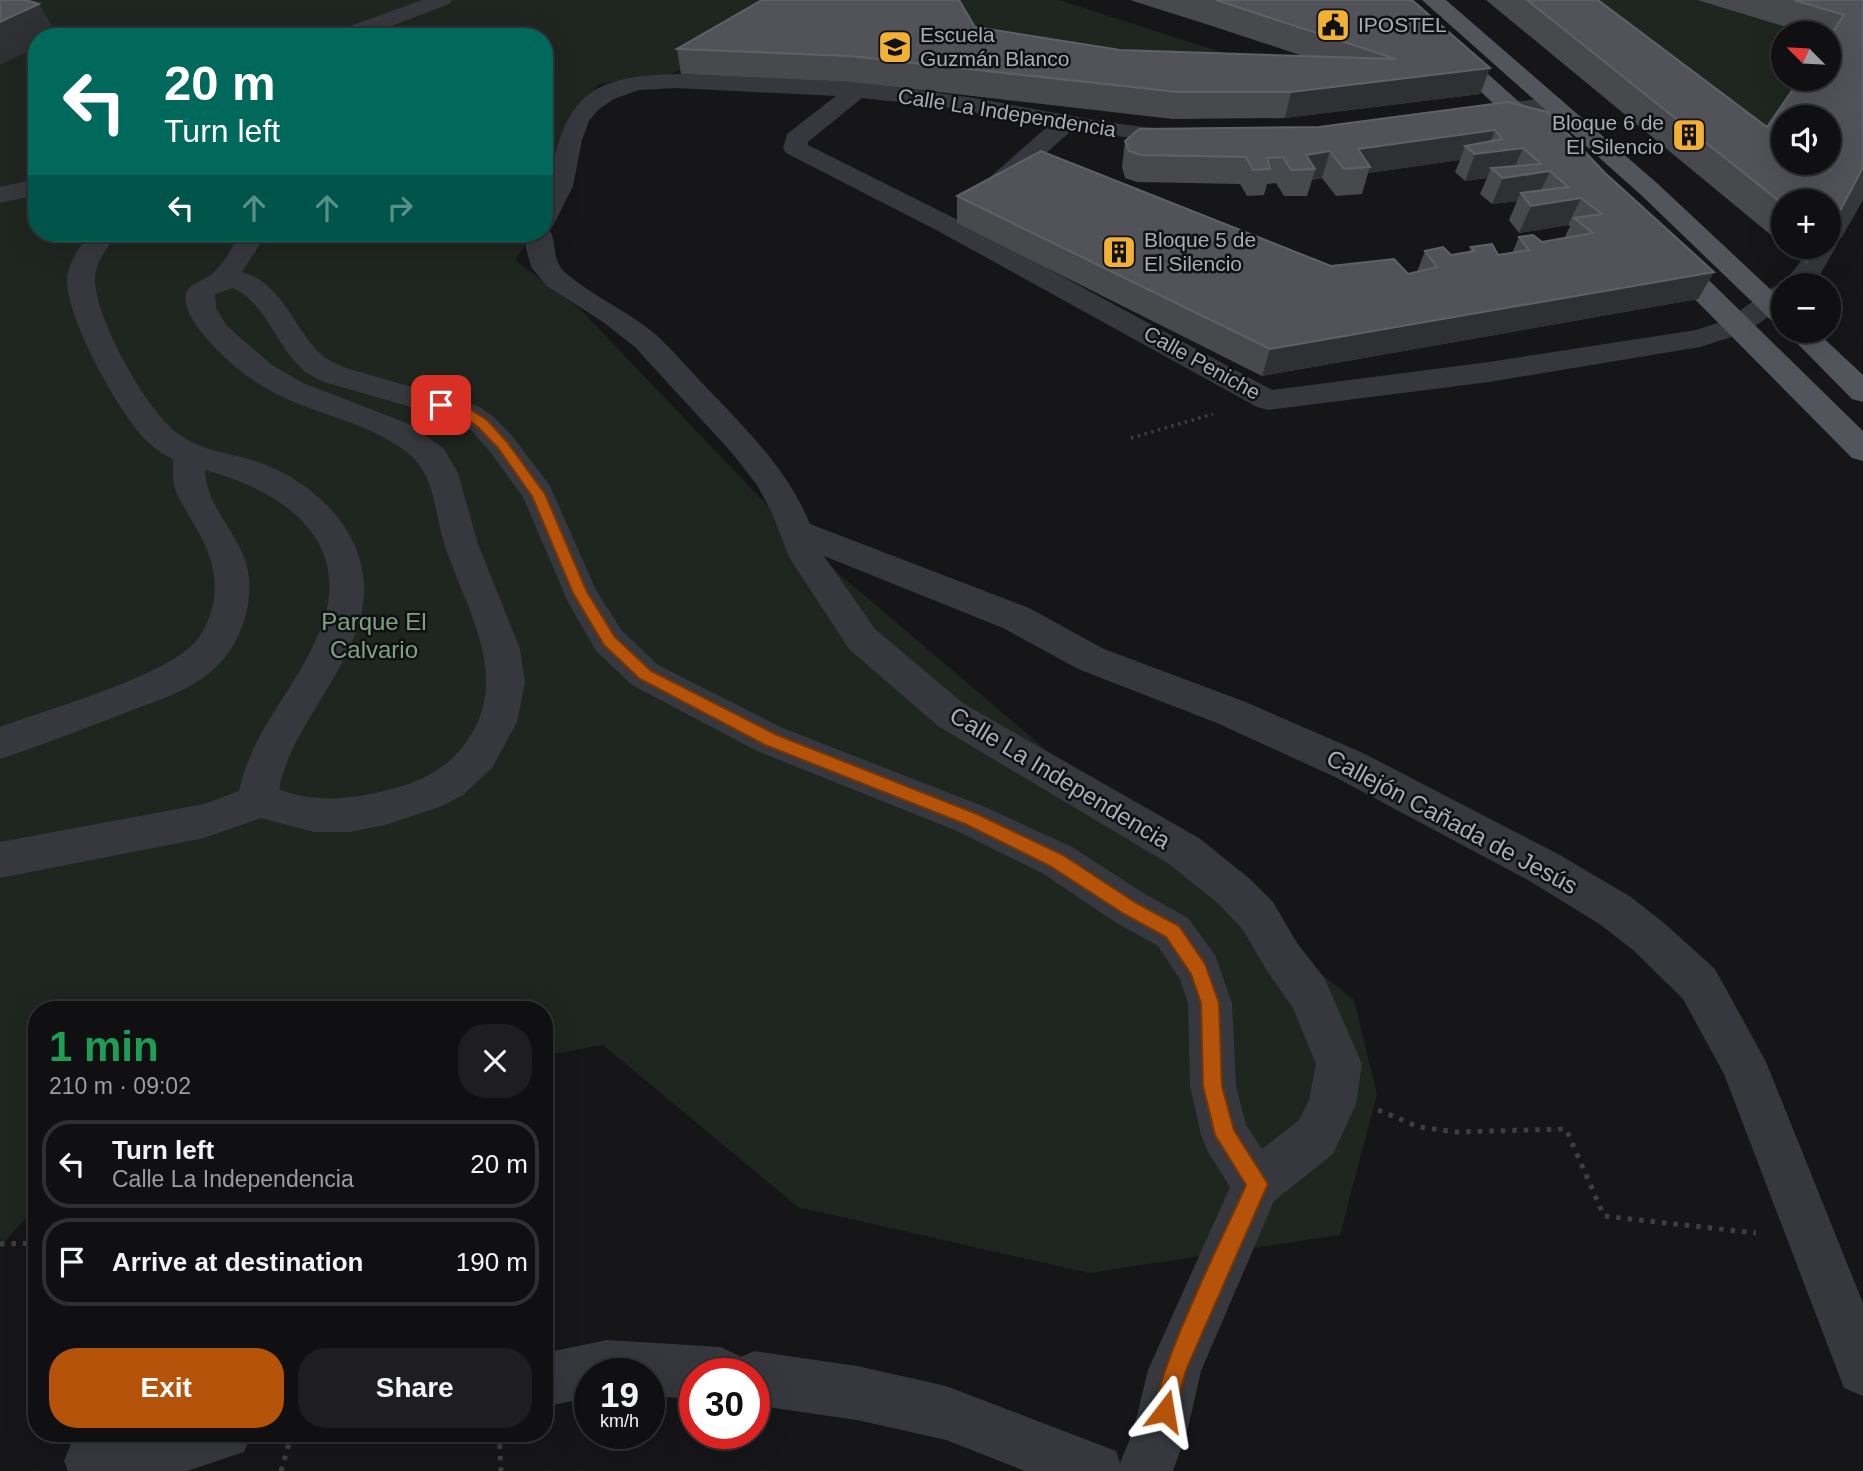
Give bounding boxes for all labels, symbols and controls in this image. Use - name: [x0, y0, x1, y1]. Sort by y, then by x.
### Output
- public building icon: IPOSTEL: [1314, 6, 1352, 44]
- place label: IPOSTEL: [1358, 13, 1447, 36]
- north arrow: [1771, 21, 1841, 91]
- map controls: [1771, 21, 1841, 343]
- place label: Escuela Guzmán Blanco: [920, 23, 1069, 70]
- school or university icon: Escuela Guzmán Blanco: [876, 28, 914, 66]
- icon: left: [49, 56, 140, 147]
- text: 20 m: [164, 56, 276, 110]
- street label: Calle La Independencia: [896, 84, 1118, 141]
- button: sound: [1771, 105, 1841, 175]
- place label: Bloque 6 de El Silencio: [1552, 111, 1664, 158]
- text: Turn left: [164, 113, 280, 149]
- building icon: Bloque 6 de El Silencio: [1670, 116, 1708, 154]
- icon: left: [162, 189, 200, 227]
- icon: ahead: [235, 189, 273, 227]
- icon: ahead: [308, 189, 346, 227]
- icon: right: [381, 189, 419, 227]
- button: +: [1771, 189, 1841, 259]
- place label: Bloque 5 de El Silencio: [1144, 228, 1256, 275]
- building icon: Bloque 5 de El Silencio: [1100, 233, 1138, 271]
- button: −: [1771, 273, 1841, 343]
- street label: Calle Peniche: [1140, 321, 1264, 404]
- pin: [411, 375, 471, 435]
- icon: arrive: [422, 386, 460, 424]
- park label: Parque El Calvario: [321, 608, 427, 663]
- street label: Calle La Independencia: [945, 701, 1176, 854]
- street label: Callejón Cañada de Jesús: [1322, 744, 1582, 899]
- text: 1 min: [49, 1023, 159, 1070]
- button: close: [458, 1024, 532, 1098]
- text: 210 m · 09:02: [49, 1073, 191, 1099]
- text: Turn left: [112, 1135, 214, 1165]
- icon: left: [53, 1145, 91, 1183]
- text: 20 m: [470, 1149, 528, 1179]
- text: Calle La Independencia: [112, 1166, 354, 1192]
- icon: arrive: [53, 1243, 91, 1281]
- text: Arrive at destination: [112, 1247, 363, 1277]
- text: 190 m: [456, 1247, 528, 1277]
- button: Exit: [49, 1348, 284, 1428]
- button: Share: [298, 1348, 532, 1428]
- speed limit sign: 30: [679, 1358, 770, 1449]
- position arrow: [1128, 1374, 1202, 1448]
- text: 19: [600, 1375, 639, 1414]
- text: km/h: [600, 1411, 639, 1431]

